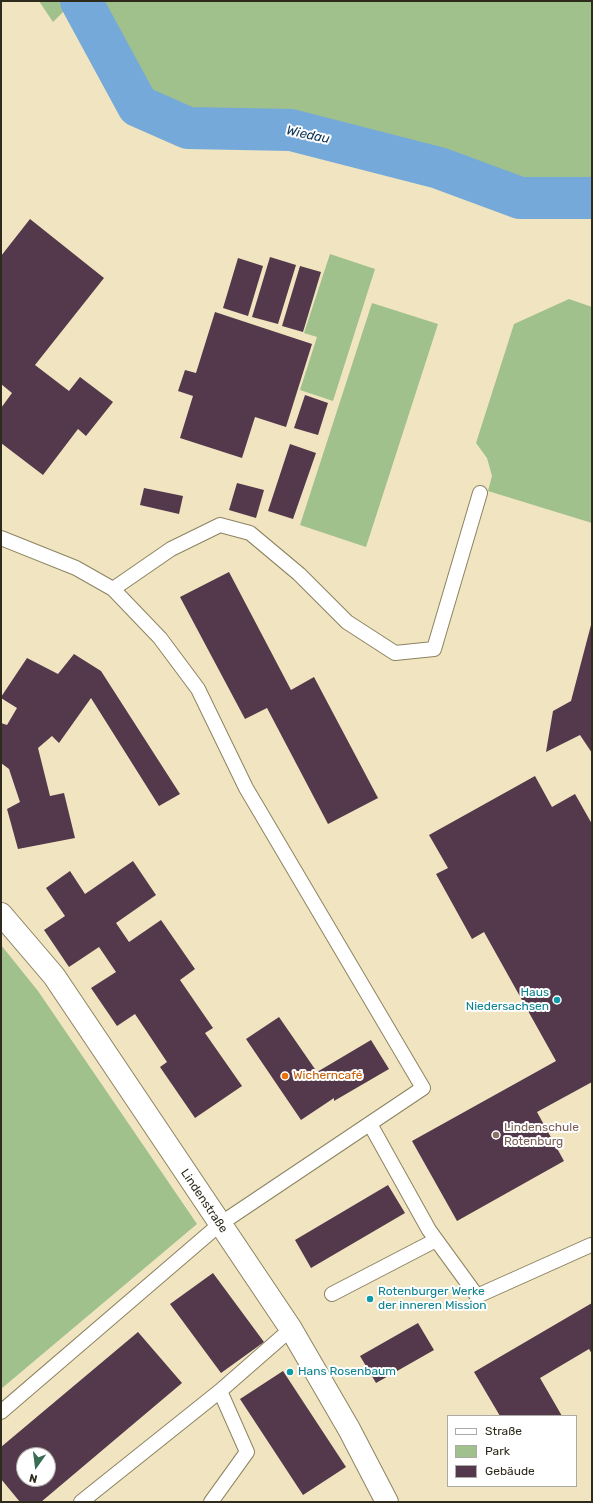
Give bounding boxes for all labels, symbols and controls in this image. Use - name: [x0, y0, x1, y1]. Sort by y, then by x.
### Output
- water label: Wiedau: [285, 123, 331, 147]
- place label: Haus Niedersachsen: [466, 986, 549, 1014]
- marker: Haus Niedersachsen: [552, 995, 562, 1005]
- place label: Wicherncafé: [293, 1069, 362, 1083]
- marker: Wicherncafé: [280, 1071, 290, 1081]
- place label: Lindenschule Rotenburg: [504, 1121, 579, 1149]
- marker: Lindenschule Rotenburg: [491, 1130, 501, 1140]
- street label: Lindenstraße: [177, 1166, 231, 1236]
- place label: Rotenburger Werke der inneren Mission: [378, 1285, 487, 1313]
- marker: Rotenburger Werke der inneren Mission: [365, 1294, 375, 1304]
- place label: Hans Rosenbaum: [298, 1365, 396, 1379]
- marker: Hans Rosenbaum: [285, 1367, 295, 1377]
- legend: [447, 1415, 577, 1487]
- text: Straße: [485, 1424, 522, 1438]
- text: Park: [485, 1444, 510, 1458]
- north arrow: [16, 1447, 56, 1487]
- text: Gebäude: [485, 1464, 535, 1478]
- text: N: [28, 1471, 39, 1485]

